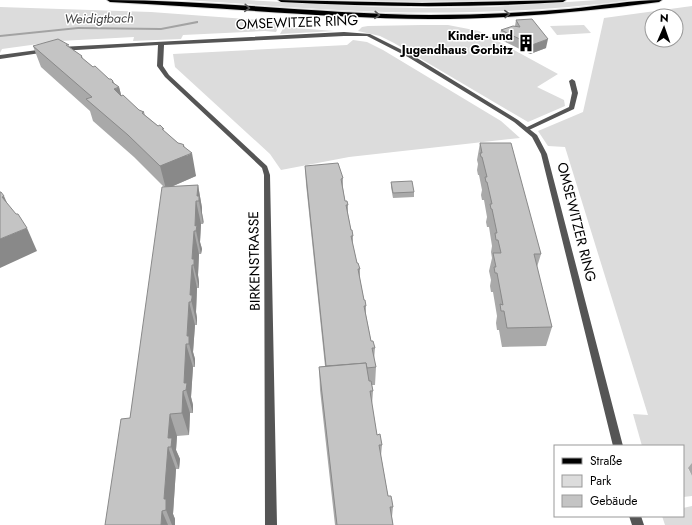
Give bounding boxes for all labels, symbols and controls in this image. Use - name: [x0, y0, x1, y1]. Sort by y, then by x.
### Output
- one-way arrow: [244, 3, 250, 12]
- water label: Weidigtbach: [64, 8, 134, 29]
- north arrow: [644, 8, 684, 48]
- street label: OMSEWITZER RING: [236, 10, 359, 34]
- one-way arrow: [504, 10, 510, 19]
- text: N: [660, 10, 669, 26]
- one-way arrow: [374, 11, 380, 19]
- place label: Kinder- und Jugendhaus Gorbitz: [400, 27, 514, 59]
- building icon: Kinder- und Jugendhaus Gorbitz: [516, 33, 536, 53]
- street label: OMSEWITZER RING: [552, 160, 602, 284]
- street label: BIRKENSTRASSE: [243, 211, 265, 311]
- legend: [554, 445, 684, 517]
- text: Straße: [590, 452, 622, 470]
- text: Park: [590, 472, 612, 490]
- text: Gebäude: [590, 492, 637, 510]

